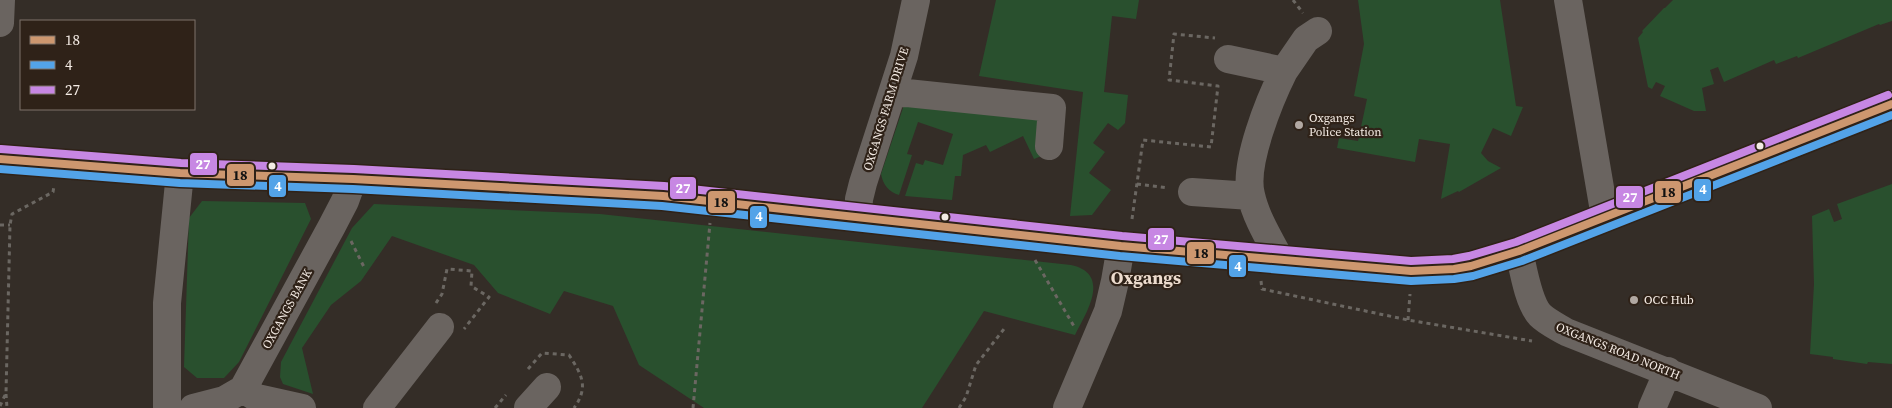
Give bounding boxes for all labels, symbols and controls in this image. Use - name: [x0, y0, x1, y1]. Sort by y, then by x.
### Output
- legend: [20, 20, 195, 110]
- text: 18: [65, 29, 80, 50]
- street label: OXGANGS FARM DRIVE: [860, 45, 912, 173]
- text: 4: [65, 54, 73, 75]
- text: 27: [65, 79, 80, 100]
- place label: Oxgangs Police Station: [1309, 110, 1382, 140]
- marker: Oxgangs Police Station: [1293, 119, 1305, 131]
- unlabelled marker: [1755, 141, 1765, 151]
- line badge: 27: [189, 152, 218, 176]
- text: 27: [195, 154, 211, 174]
- unlabelled marker: [267, 161, 277, 171]
- line badge: 18: [226, 163, 255, 187]
- text: 18: [232, 165, 248, 185]
- line badge: 4: [268, 174, 287, 198]
- text: 4: [274, 176, 282, 196]
- line badge: 27: [669, 176, 697, 200]
- text: 27: [675, 178, 691, 198]
- line badge: 4: [1693, 178, 1712, 202]
- text: 4: [1699, 179, 1707, 199]
- line badge: 18: [1654, 180, 1682, 204]
- text: 18: [1660, 182, 1676, 202]
- line badge: 27: [1615, 185, 1644, 209]
- text: 27: [1622, 187, 1638, 207]
- line badge: 18: [707, 190, 736, 214]
- text: 18: [713, 192, 729, 212]
- line badge: 4: [749, 205, 768, 229]
- text: 4: [755, 206, 763, 226]
- unlabelled marker: [940, 212, 950, 222]
- line badge: 27: [1147, 227, 1175, 251]
- text: 27: [1153, 229, 1169, 249]
- line badge: 18: [1186, 241, 1215, 265]
- text: 18: [1193, 243, 1209, 263]
- line badge: 4: [1228, 254, 1247, 278]
- text: 4: [1234, 256, 1242, 276]
- district label: Oxgangs: [1111, 265, 1181, 290]
- street label: OXGANGS BANK: [258, 266, 316, 352]
- place label: OCC Hub: [1644, 292, 1694, 308]
- marker: OCC Hub: [1628, 294, 1640, 306]
- street label: OXGANGS ROAD NORTH: [1553, 319, 1683, 383]

